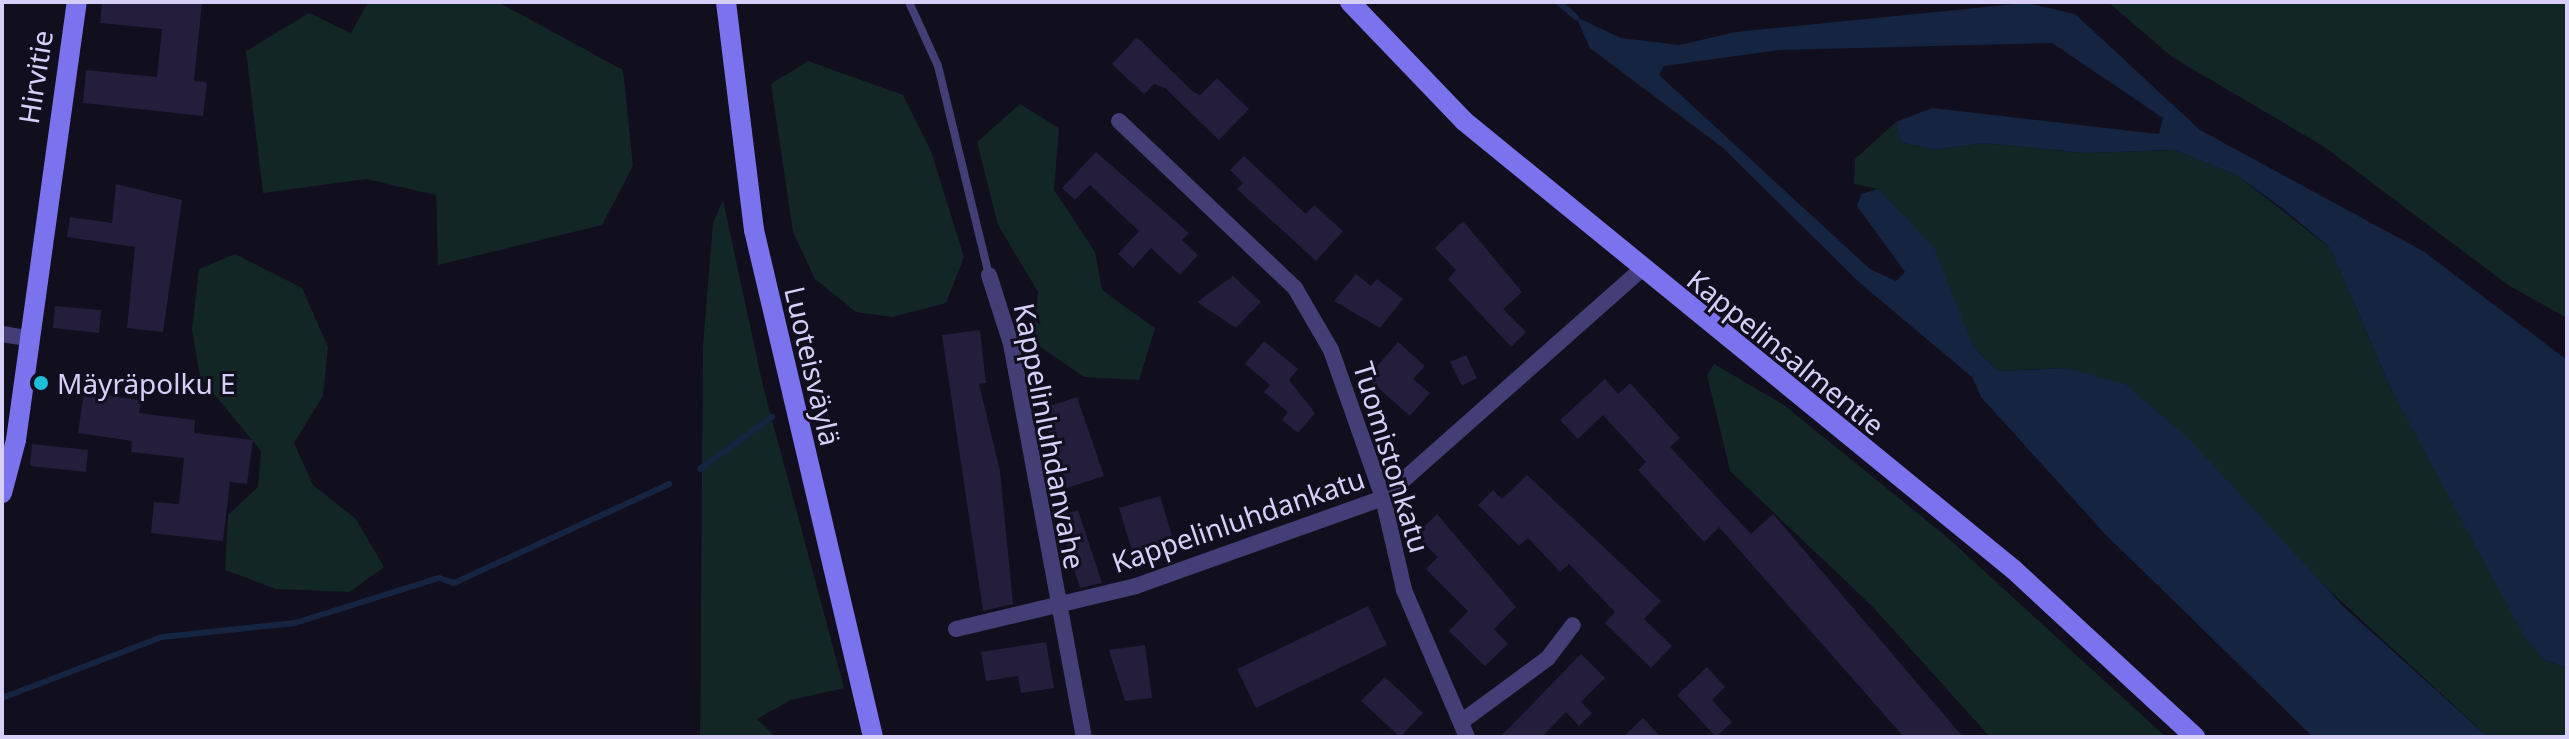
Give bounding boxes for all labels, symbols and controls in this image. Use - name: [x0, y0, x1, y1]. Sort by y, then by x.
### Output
- street label: Hirvitie: [11, 28, 59, 126]
- street label: Kappelinsalmentie: [1681, 262, 1891, 442]
- street label: Luoteisväylä: [778, 283, 848, 449]
- street label: Kappelinluhdanvahe: [1008, 300, 1092, 572]
- street label: Tuomistonkatu: [1347, 358, 1437, 556]
- place label: Mäyräpolku E: [57, 366, 236, 400]
- marker: Mäyräpolku E: [32, 374, 50, 392]
- street label: Kappelinluhdankatu: [1107, 461, 1369, 579]

